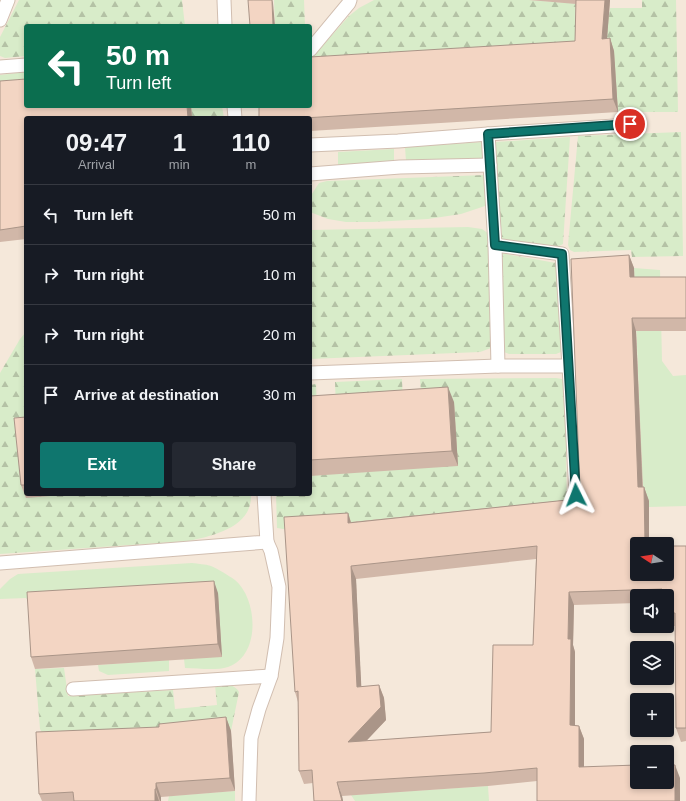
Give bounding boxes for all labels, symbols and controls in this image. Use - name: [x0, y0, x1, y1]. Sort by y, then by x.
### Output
- icon: left: [40, 40, 92, 92]
- text: 50 m: [106, 40, 170, 71]
- text: Turn left: [106, 73, 171, 93]
- pin: [613, 107, 647, 141]
- icon: arrive: [619, 113, 641, 135]
- text: 09:47: [66, 129, 127, 156]
- text: 1: [173, 129, 186, 156]
- text: 110: [232, 129, 270, 156]
- text: Arrival: [78, 157, 115, 172]
- text: min: [169, 157, 190, 172]
- text: m: [245, 157, 256, 172]
- icon: left: [40, 204, 62, 226]
- text: Turn left: [74, 206, 133, 223]
- text: 50 m: [263, 206, 296, 223]
- icon: right: [40, 264, 62, 286]
- text: Turn right: [74, 266, 144, 283]
- text: 10 m: [263, 266, 296, 283]
- icon: right: [40, 324, 62, 346]
- text: Turn right: [74, 326, 144, 343]
- text: 20 m: [263, 326, 296, 343]
- icon: arrive: [40, 384, 62, 406]
- text: Arrive at destination: [74, 386, 219, 403]
- text: 30 m: [263, 386, 296, 403]
- button: Exit: [40, 442, 164, 488]
- button: Share: [172, 442, 296, 488]
- position arrow: [555, 474, 597, 516]
- north arrow: [630, 537, 674, 581]
- map controls: [630, 537, 674, 789]
- button: sound: [630, 589, 674, 633]
- button: layers: [630, 641, 674, 685]
- button: +: [630, 693, 674, 737]
- button: −: [630, 745, 674, 789]

